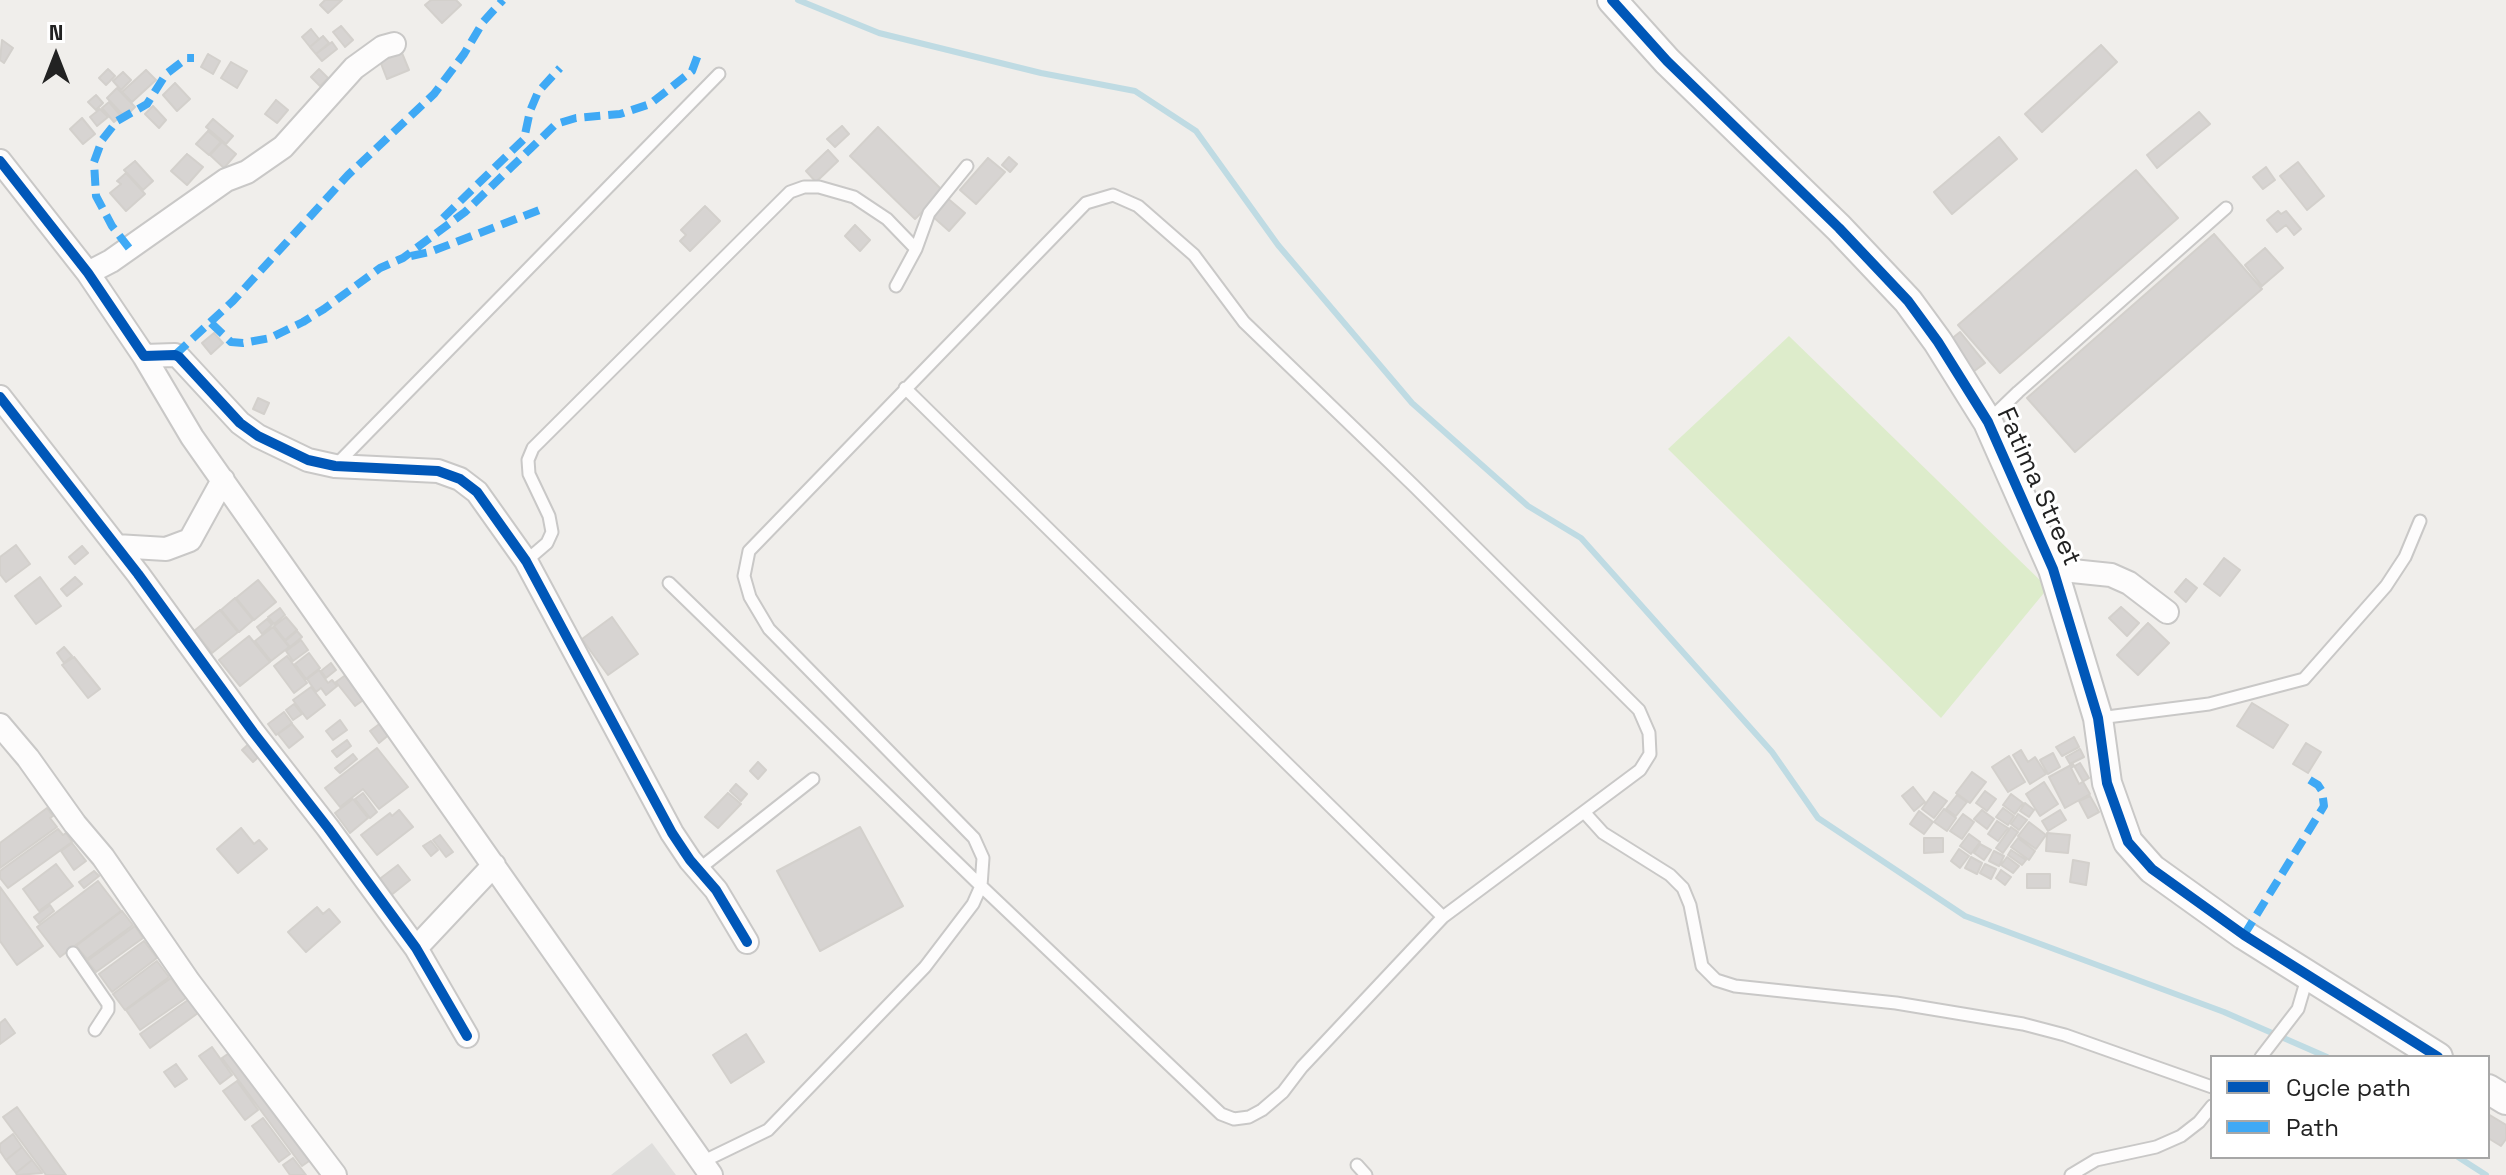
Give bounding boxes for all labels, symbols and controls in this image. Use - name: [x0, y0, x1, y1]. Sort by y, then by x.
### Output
- north arrow: [16, 16, 96, 96]
- text: N: [49, 18, 63, 46]
- street label: Fatima Street: [1989, 403, 2087, 571]
- legend: [2210, 1055, 2490, 1159]
- text: Cycle path: [2286, 1072, 2411, 1103]
- text: Path: [2286, 1112, 2339, 1143]

